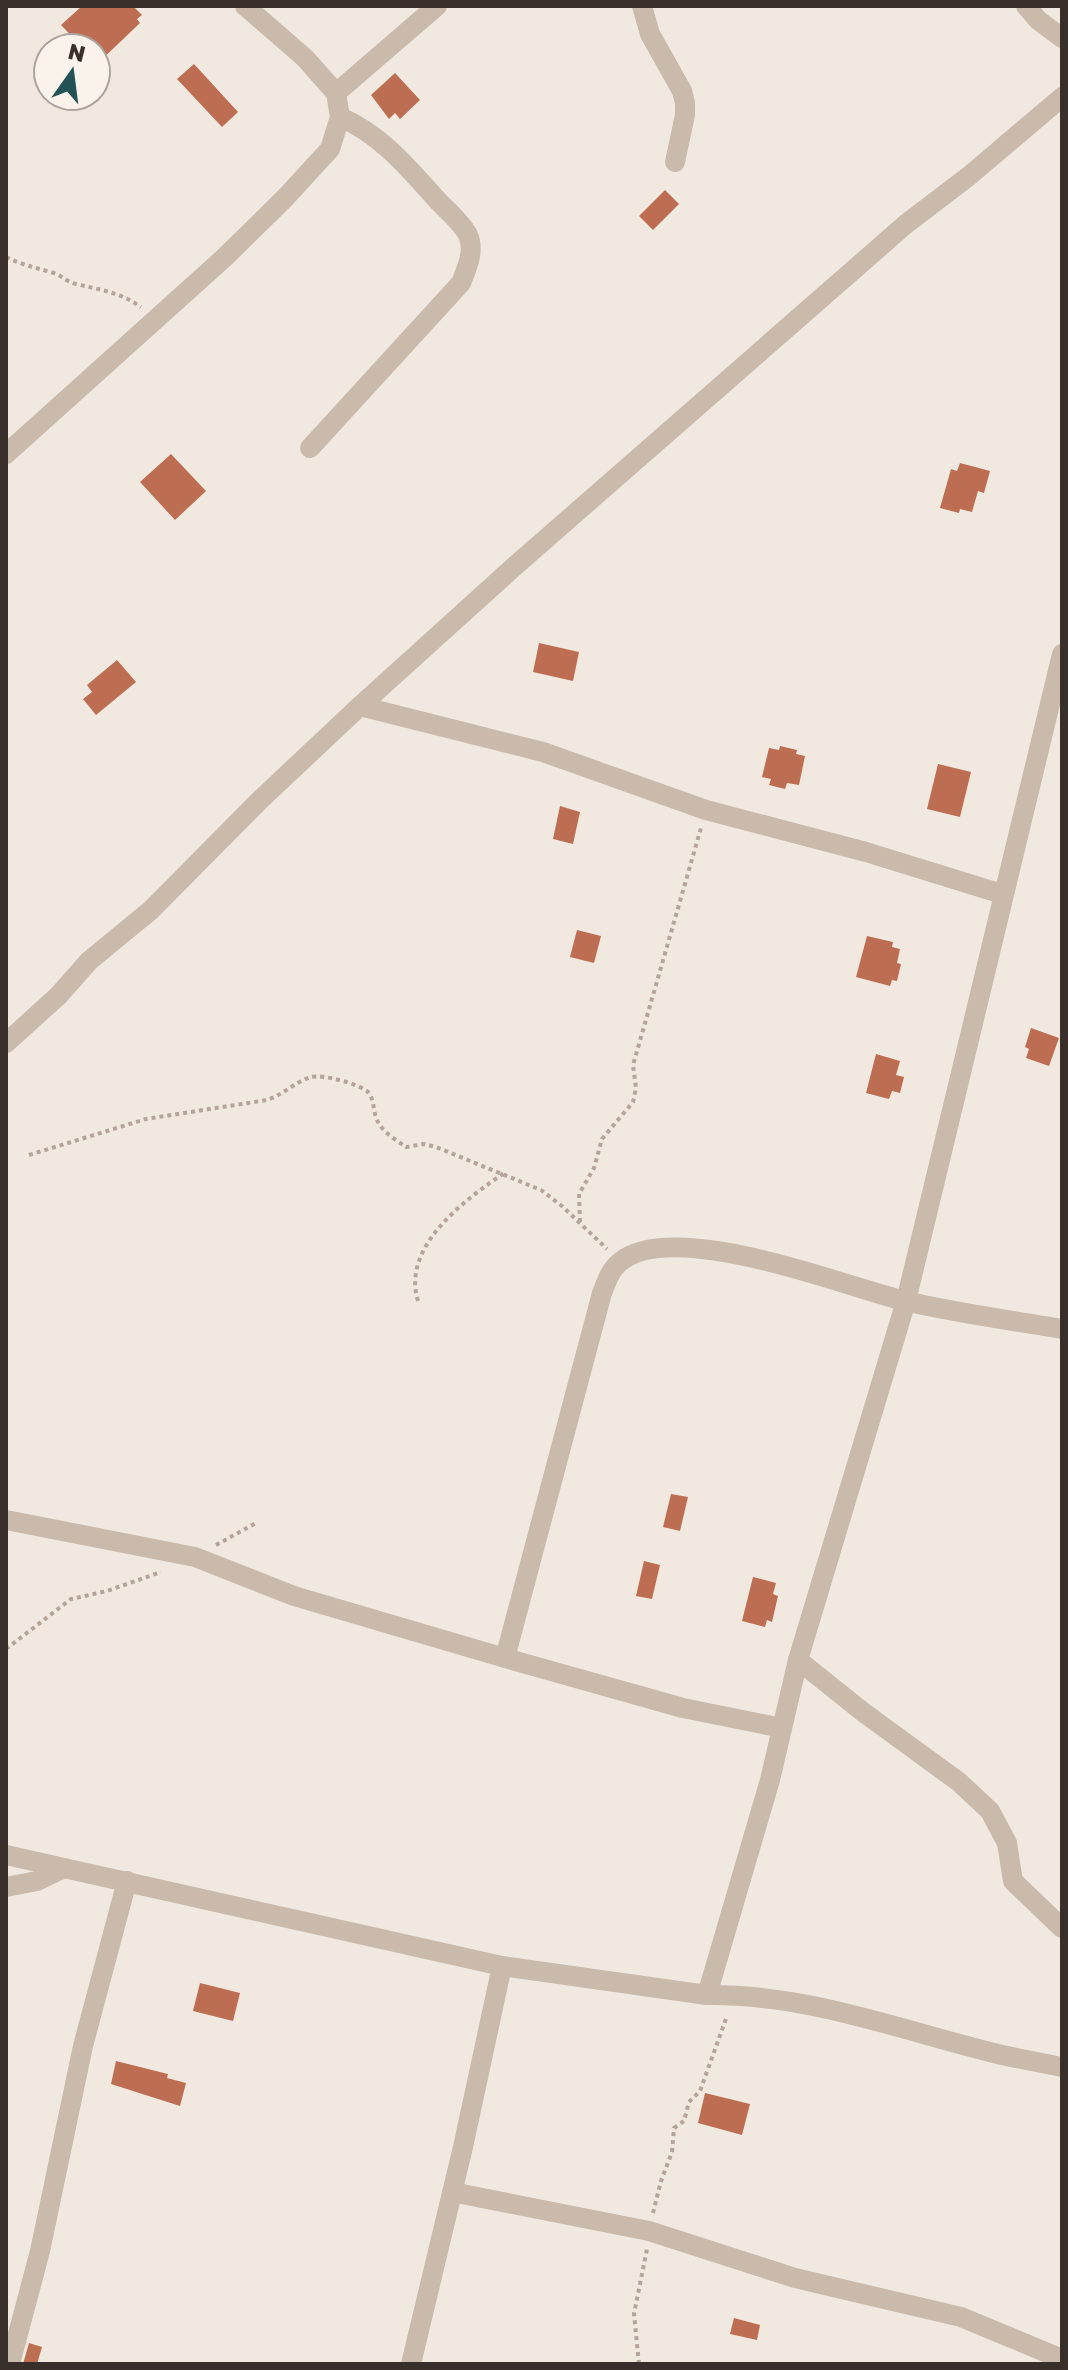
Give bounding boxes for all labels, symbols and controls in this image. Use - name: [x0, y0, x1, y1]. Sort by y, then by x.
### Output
- north arrow: [32, 32, 112, 112]
- text: N: [66, 37, 88, 67]

